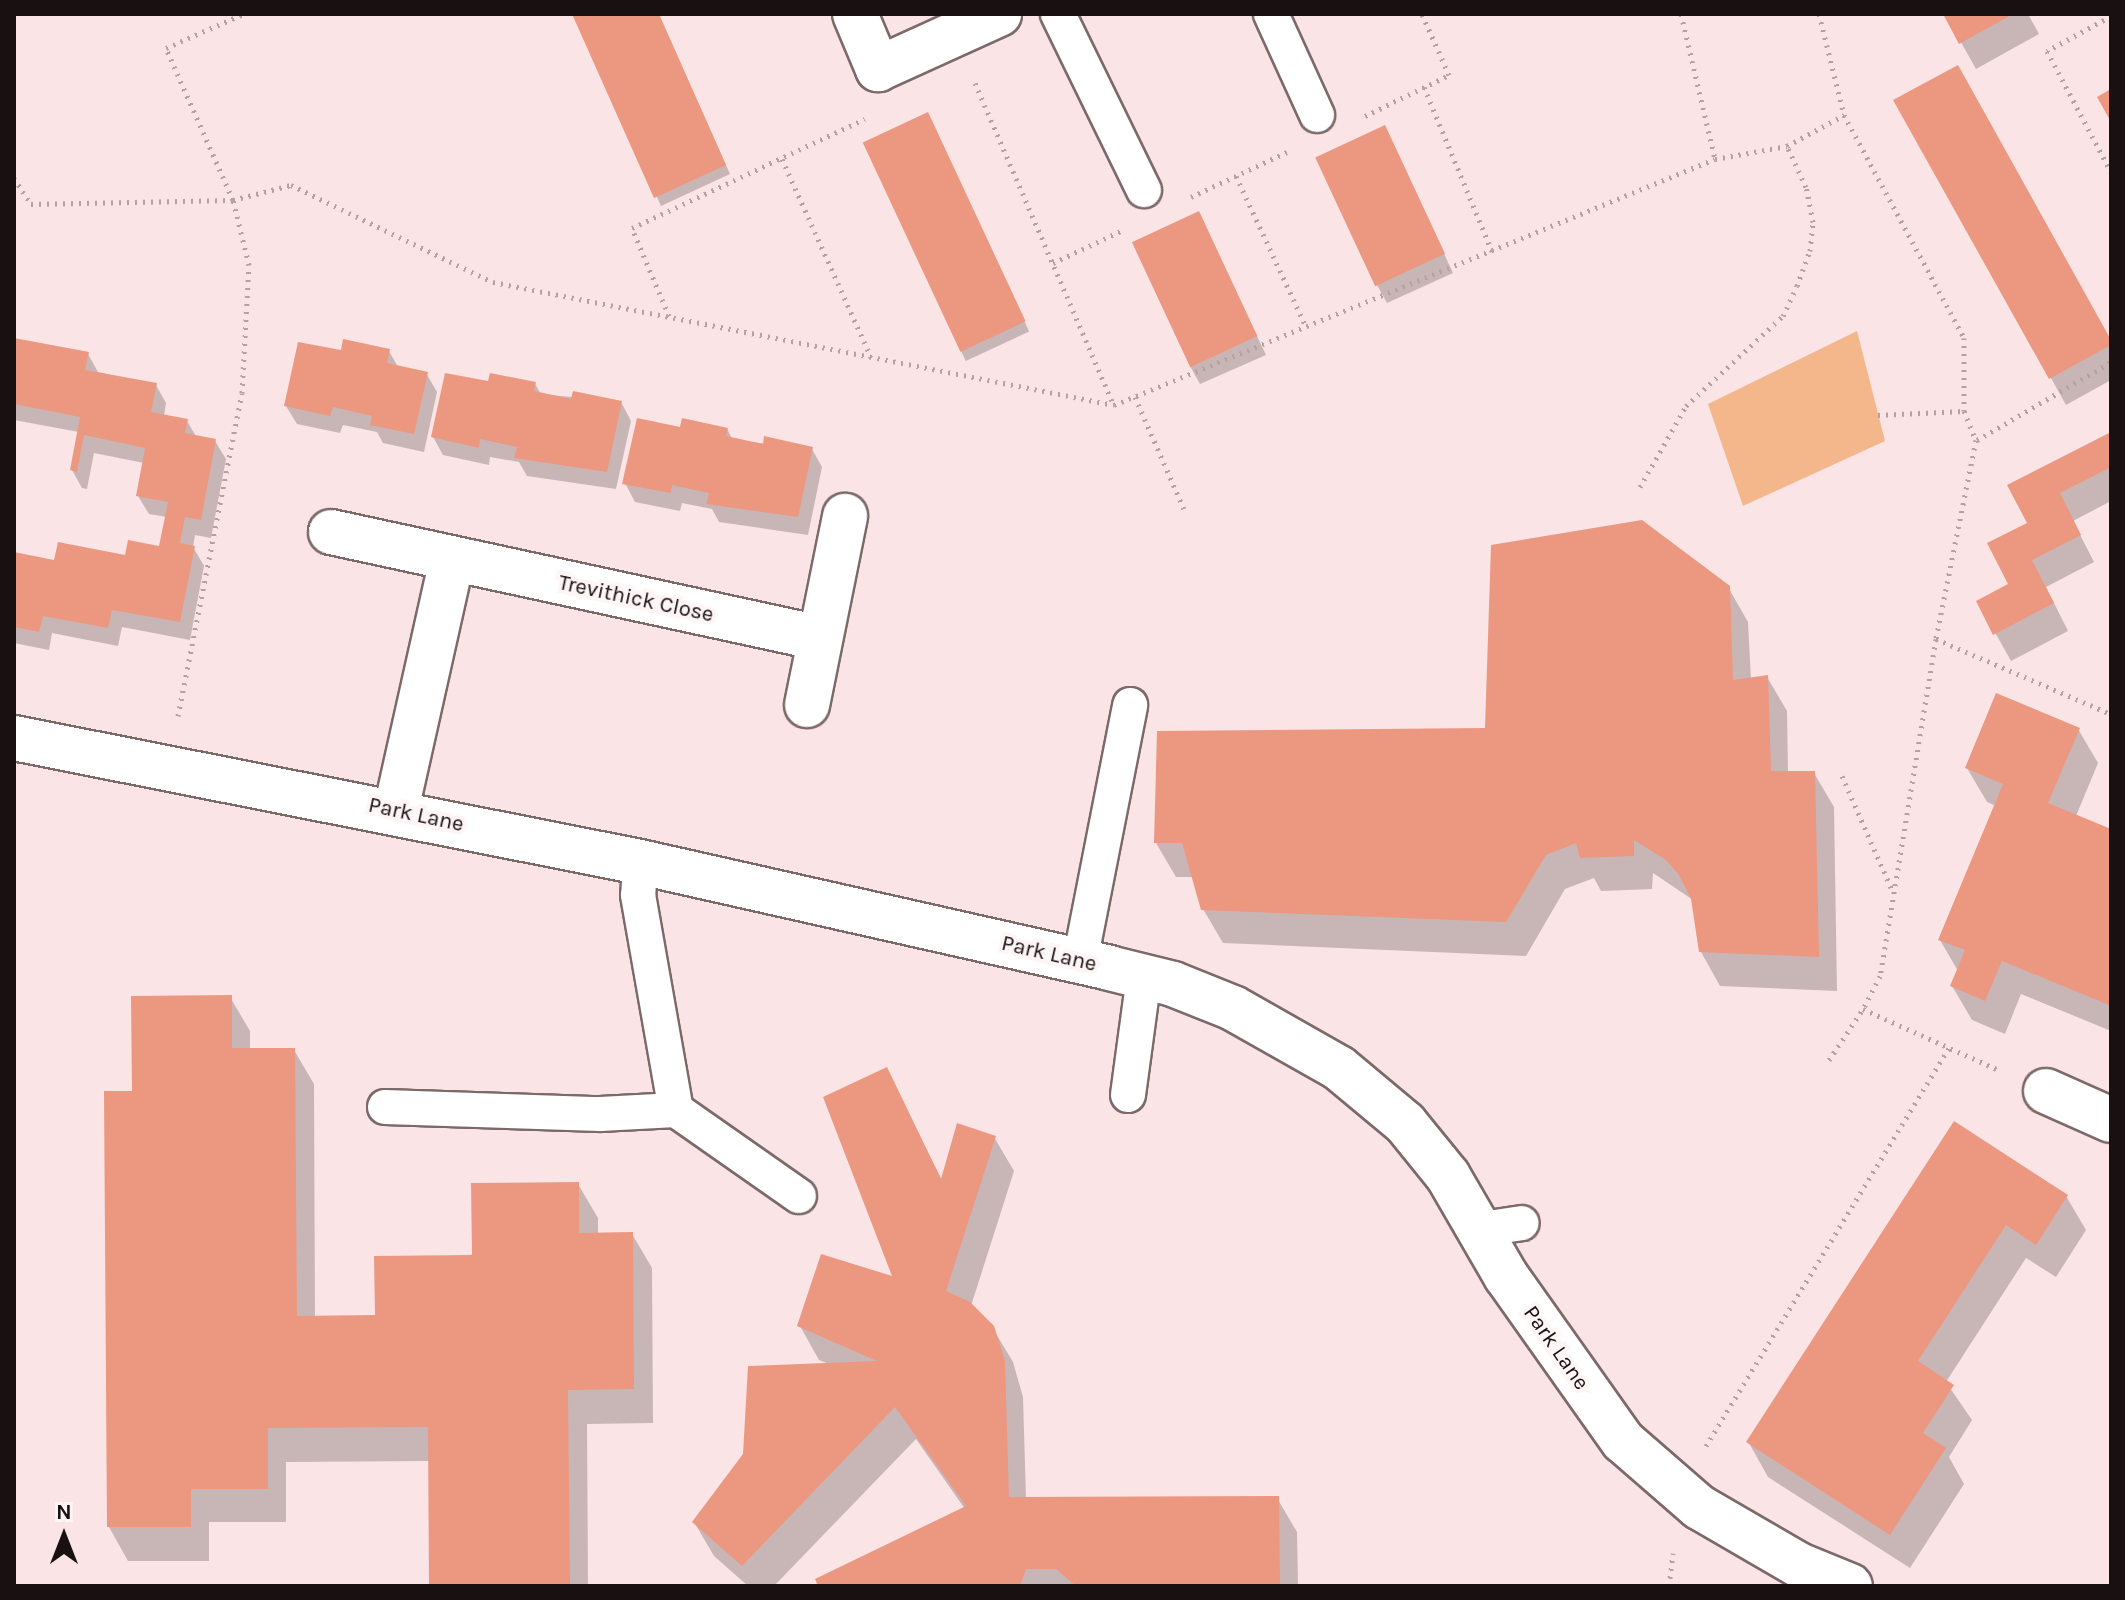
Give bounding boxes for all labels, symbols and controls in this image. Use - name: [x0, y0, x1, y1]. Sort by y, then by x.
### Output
- street label: Trevithick Close: [556, 570, 716, 628]
- street label: Park Lane: [366, 792, 466, 838]
- street label: Park Lane: [999, 930, 1099, 978]
- street label: Park Lane: [1517, 1301, 1595, 1395]
- north arrow: [24, 1496, 104, 1576]
- text: N: [56, 1499, 72, 1525]

